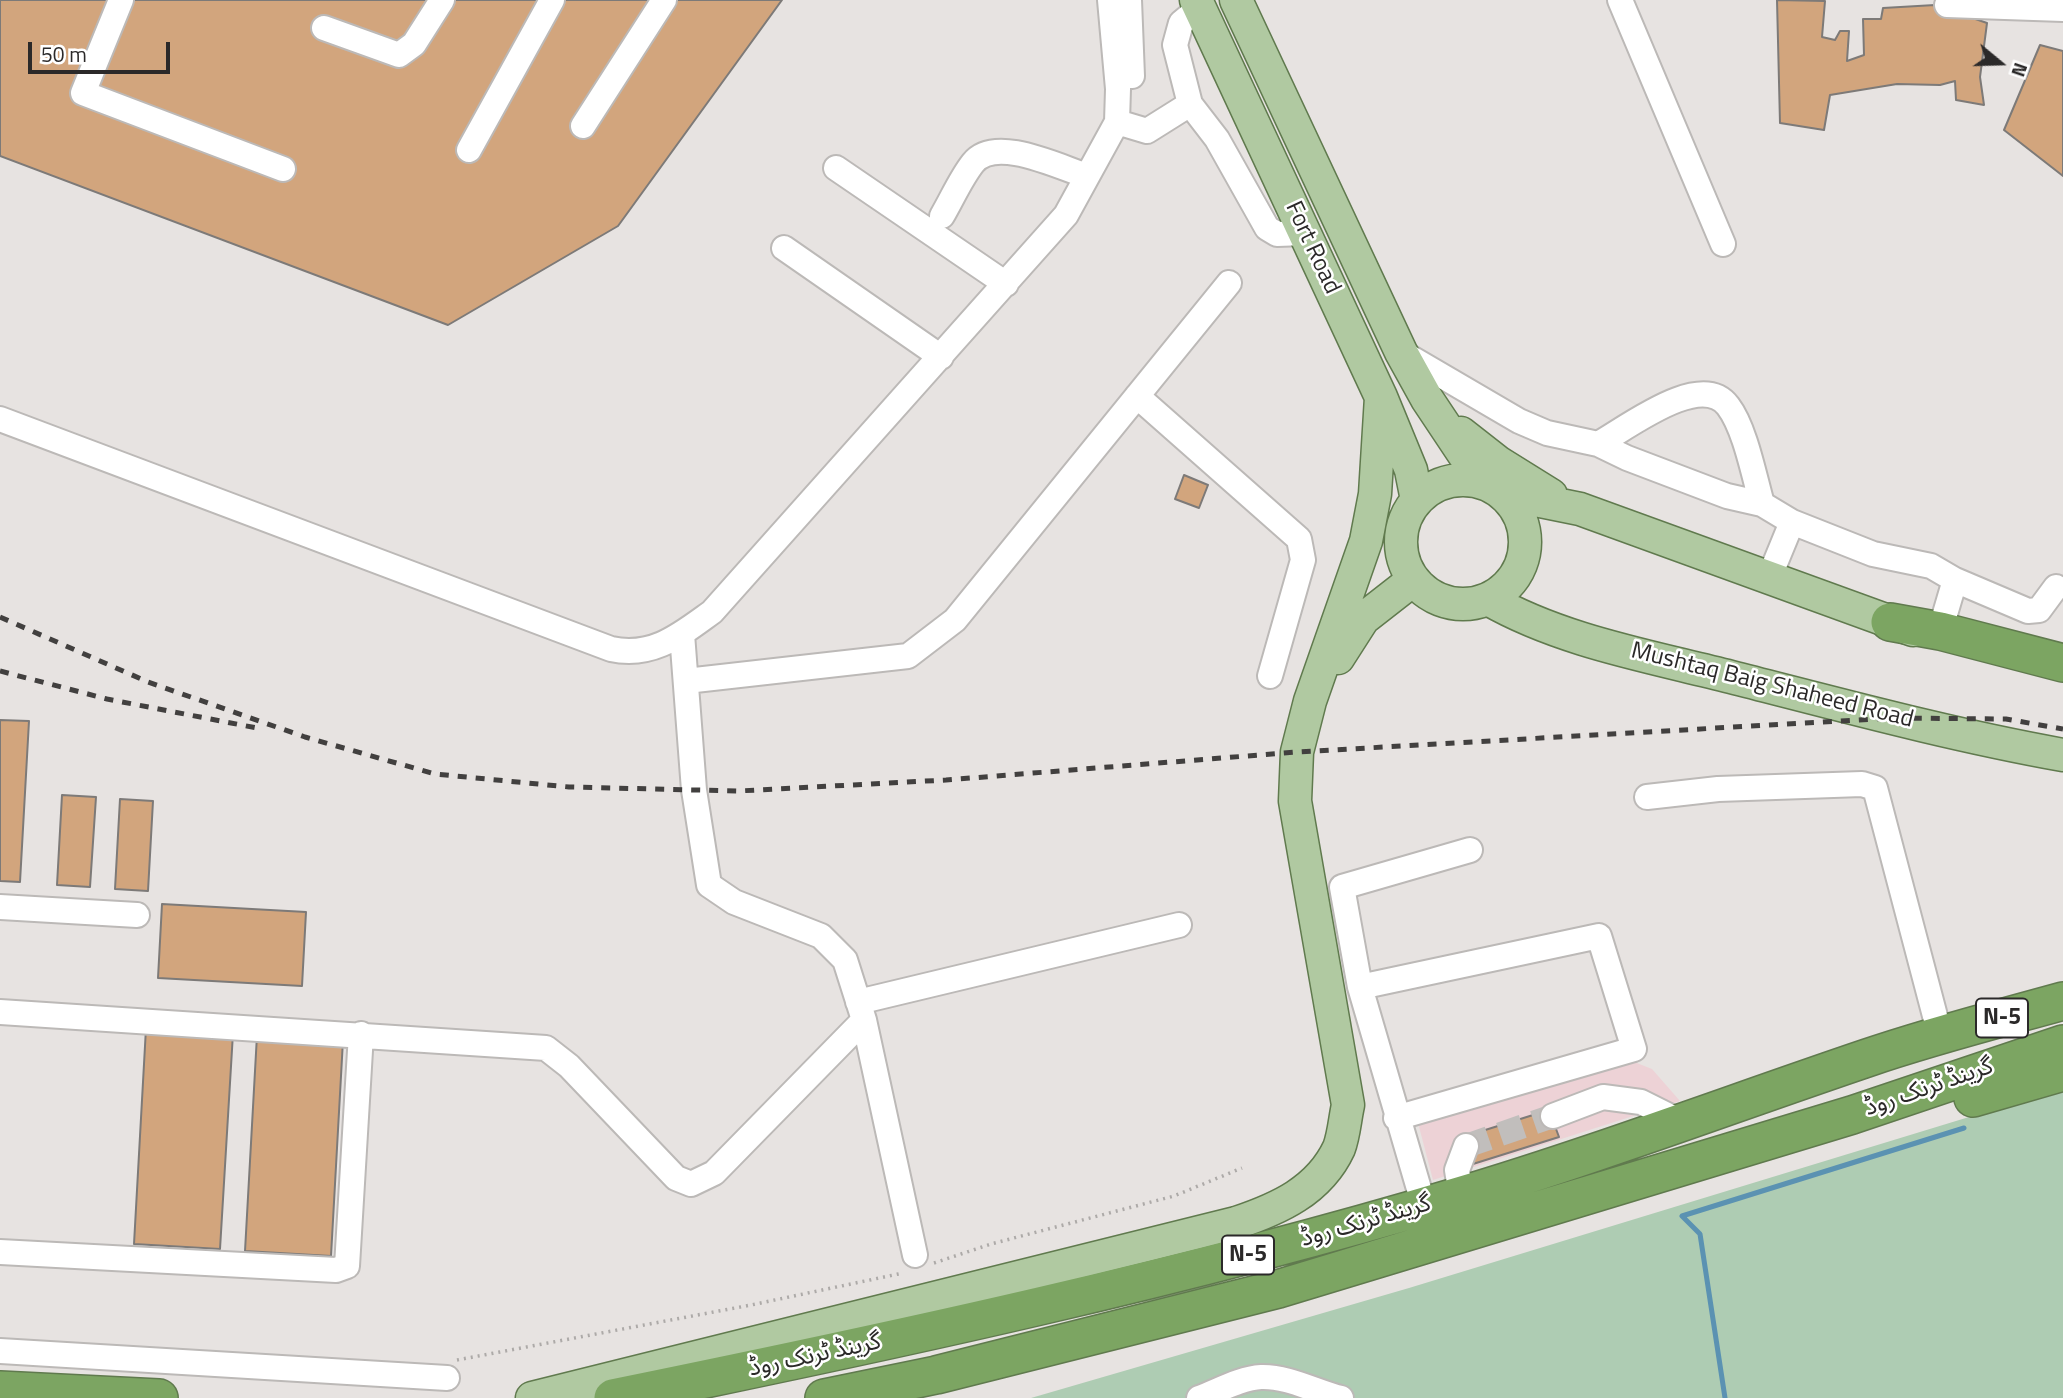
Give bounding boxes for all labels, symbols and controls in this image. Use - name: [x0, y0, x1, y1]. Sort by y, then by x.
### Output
- scale bar: [32, 28, 173, 72]
- north arrow: [1965, 28, 2035, 98]
- text: 50 m: [41, 38, 87, 70]
- text: N: [2004, 59, 2036, 81]
- street label: Fort Road: [1278, 197, 1346, 299]
- street label: Mushtaq Baig Shaheed Road: [1628, 637, 1916, 735]
- road number: N-5: [1976, 998, 2028, 1037]
- street label: گرینڈ ٹرنک روڈ: [1861, 1053, 1997, 1123]
- street label: گرینڈ ٹرنک روڈ: [1298, 1190, 1434, 1254]
- road number: N-5: [1222, 1236, 1274, 1274]
- street label: گرینڈ ٹرنک روڈ: [746, 1328, 884, 1384]

